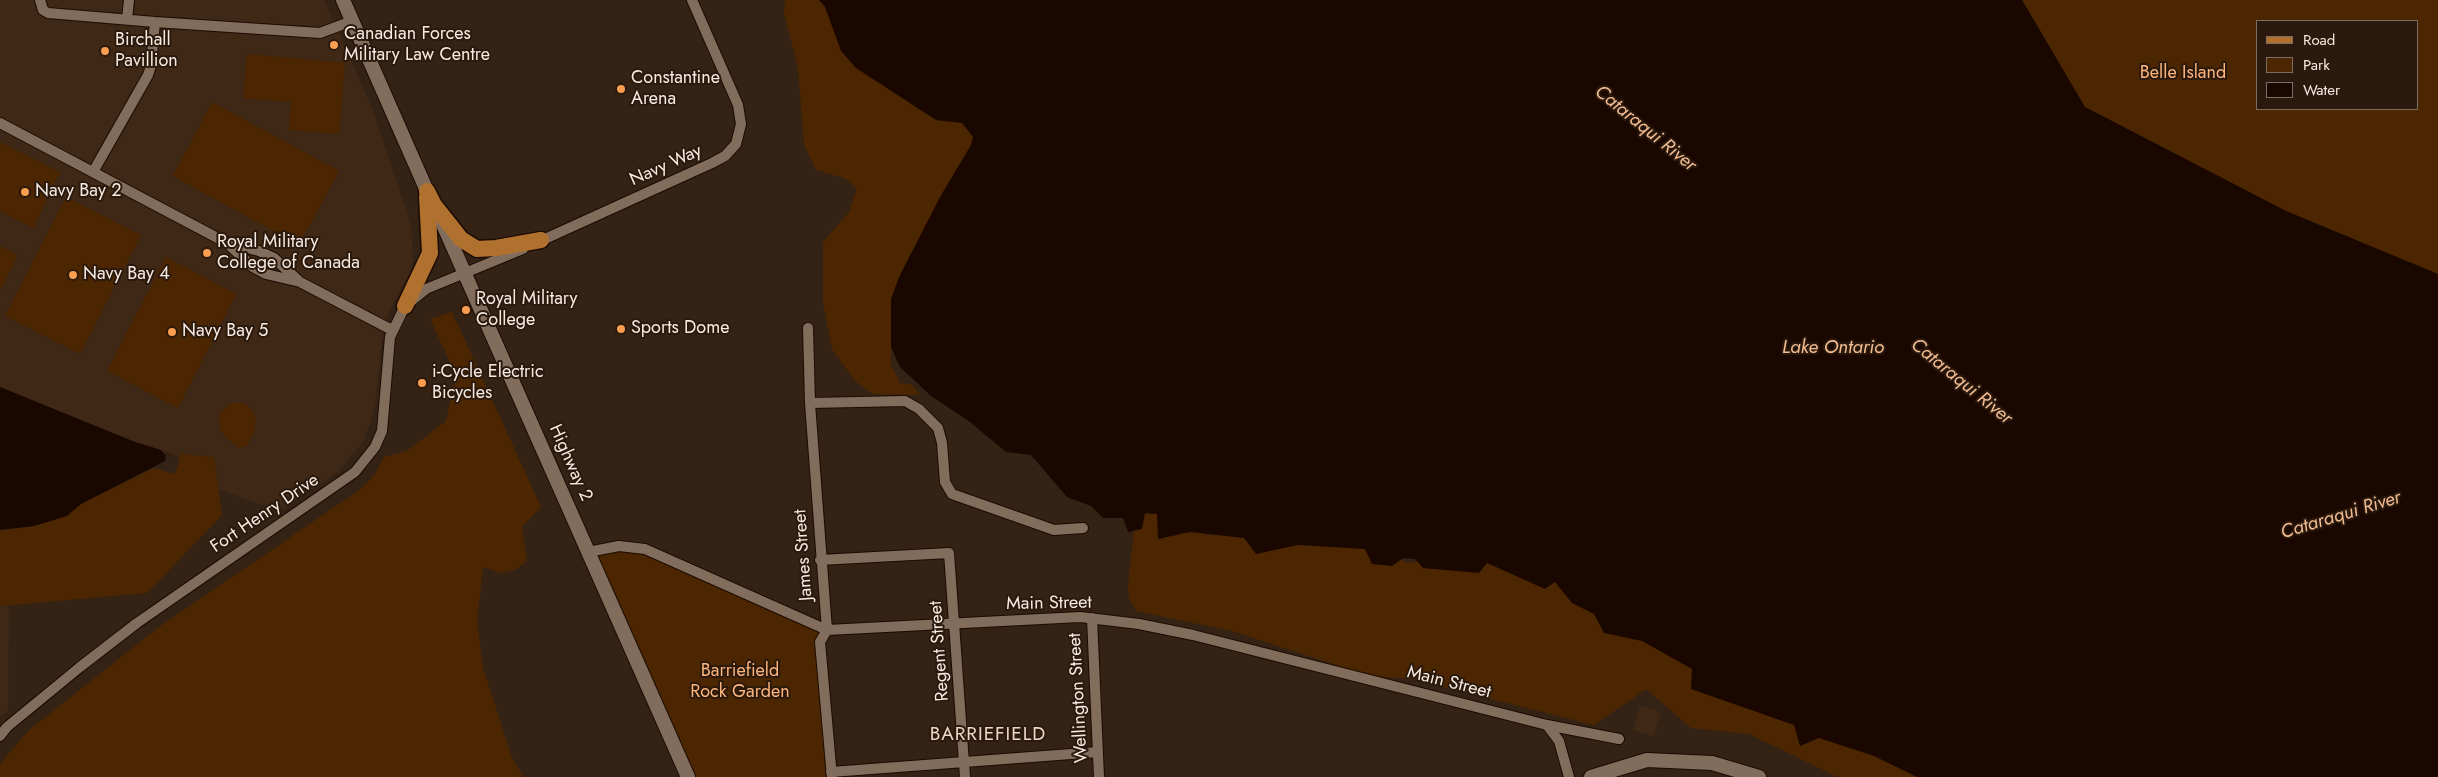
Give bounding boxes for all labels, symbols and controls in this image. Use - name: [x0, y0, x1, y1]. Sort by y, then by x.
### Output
- legend: [2256, 20, 2418, 110]
- place label: Canadian Forces Military Law Centre: [344, 24, 490, 66]
- text: Road: [2303, 29, 2335, 51]
- place label: Birchall Pavillion: [115, 30, 178, 72]
- marker: Canadian Forces Military Law Centre: [328, 39, 340, 51]
- marker: Birchall Pavillion: [99, 45, 111, 57]
- text: Park: [2303, 54, 2330, 76]
- park label: Belle Island: [2140, 63, 2226, 85]
- place label: Constantine Arena: [631, 68, 720, 110]
- text: Water: [2303, 79, 2340, 101]
- water label: Cataraqui River: [1590, 81, 1700, 177]
- marker: Constantine Arena: [615, 83, 627, 95]
- street label: Navy Way: [627, 141, 705, 191]
- place label: Navy Bay 2: [35, 181, 121, 203]
- marker: Navy Bay 2: [19, 186, 31, 198]
- place label: Royal Military College of Canada: [217, 232, 360, 274]
- marker: Royal Military College of Canada: [201, 247, 213, 259]
- place label: Navy Bay 4: [83, 264, 170, 286]
- marker: Navy Bay 4: [67, 269, 79, 281]
- place label: Royal Military College: [476, 289, 577, 332]
- marker: Royal Military College: [460, 304, 472, 316]
- place label: Sports Dome: [631, 318, 729, 340]
- place label: Navy Bay 5: [182, 321, 268, 343]
- marker: Sports Dome: [615, 323, 627, 335]
- marker: Navy Bay 5: [166, 326, 178, 338]
- water label: Cataraqui River: [1906, 334, 2016, 430]
- water label: Lake Ontario: [1782, 337, 1884, 359]
- place label: i-Cycle Electric Bicycles: [432, 362, 544, 404]
- marker: i-Cycle Electric Bicycles: [416, 377, 428, 389]
- street label: Highway 2: [544, 421, 596, 505]
- street label: Fort Henry Drive: [207, 470, 323, 558]
- water label: Cataraqui River: [2278, 487, 2404, 545]
- street label: James Street: [790, 508, 818, 602]
- street label: Main Street: [1006, 592, 1092, 616]
- street label: Regent Street: [926, 600, 954, 702]
- street label: Wellington Street: [1065, 632, 1093, 764]
- park label: Barriefield Rock Garden: [690, 661, 790, 704]
- street label: Main Street: [1405, 662, 1493, 704]
- district label: BARRIEFIELD: [928, 724, 1048, 746]

